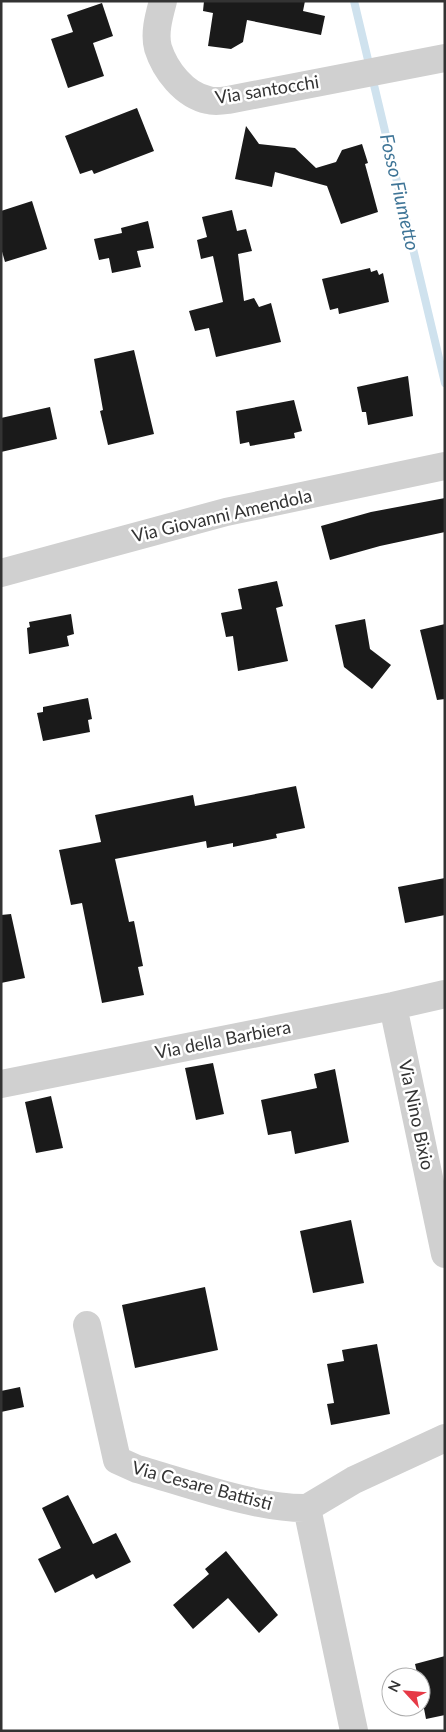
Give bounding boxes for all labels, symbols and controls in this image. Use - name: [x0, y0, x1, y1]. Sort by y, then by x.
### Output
- street label: Via santocchi: [213, 70, 320, 108]
- water label: Fosso Fiumetto: [376, 131, 425, 253]
- street label: Via Giovanni Amendola: [130, 484, 314, 546]
- street label: Via della Barbiera: [153, 1015, 293, 1063]
- street label: Via Nino Bixio: [395, 1058, 439, 1172]
- street label: Via Cesare Battisti: [130, 1456, 275, 1514]
- north arrow: [381, 1667, 431, 1717]
- text: N: [384, 1678, 404, 1695]

